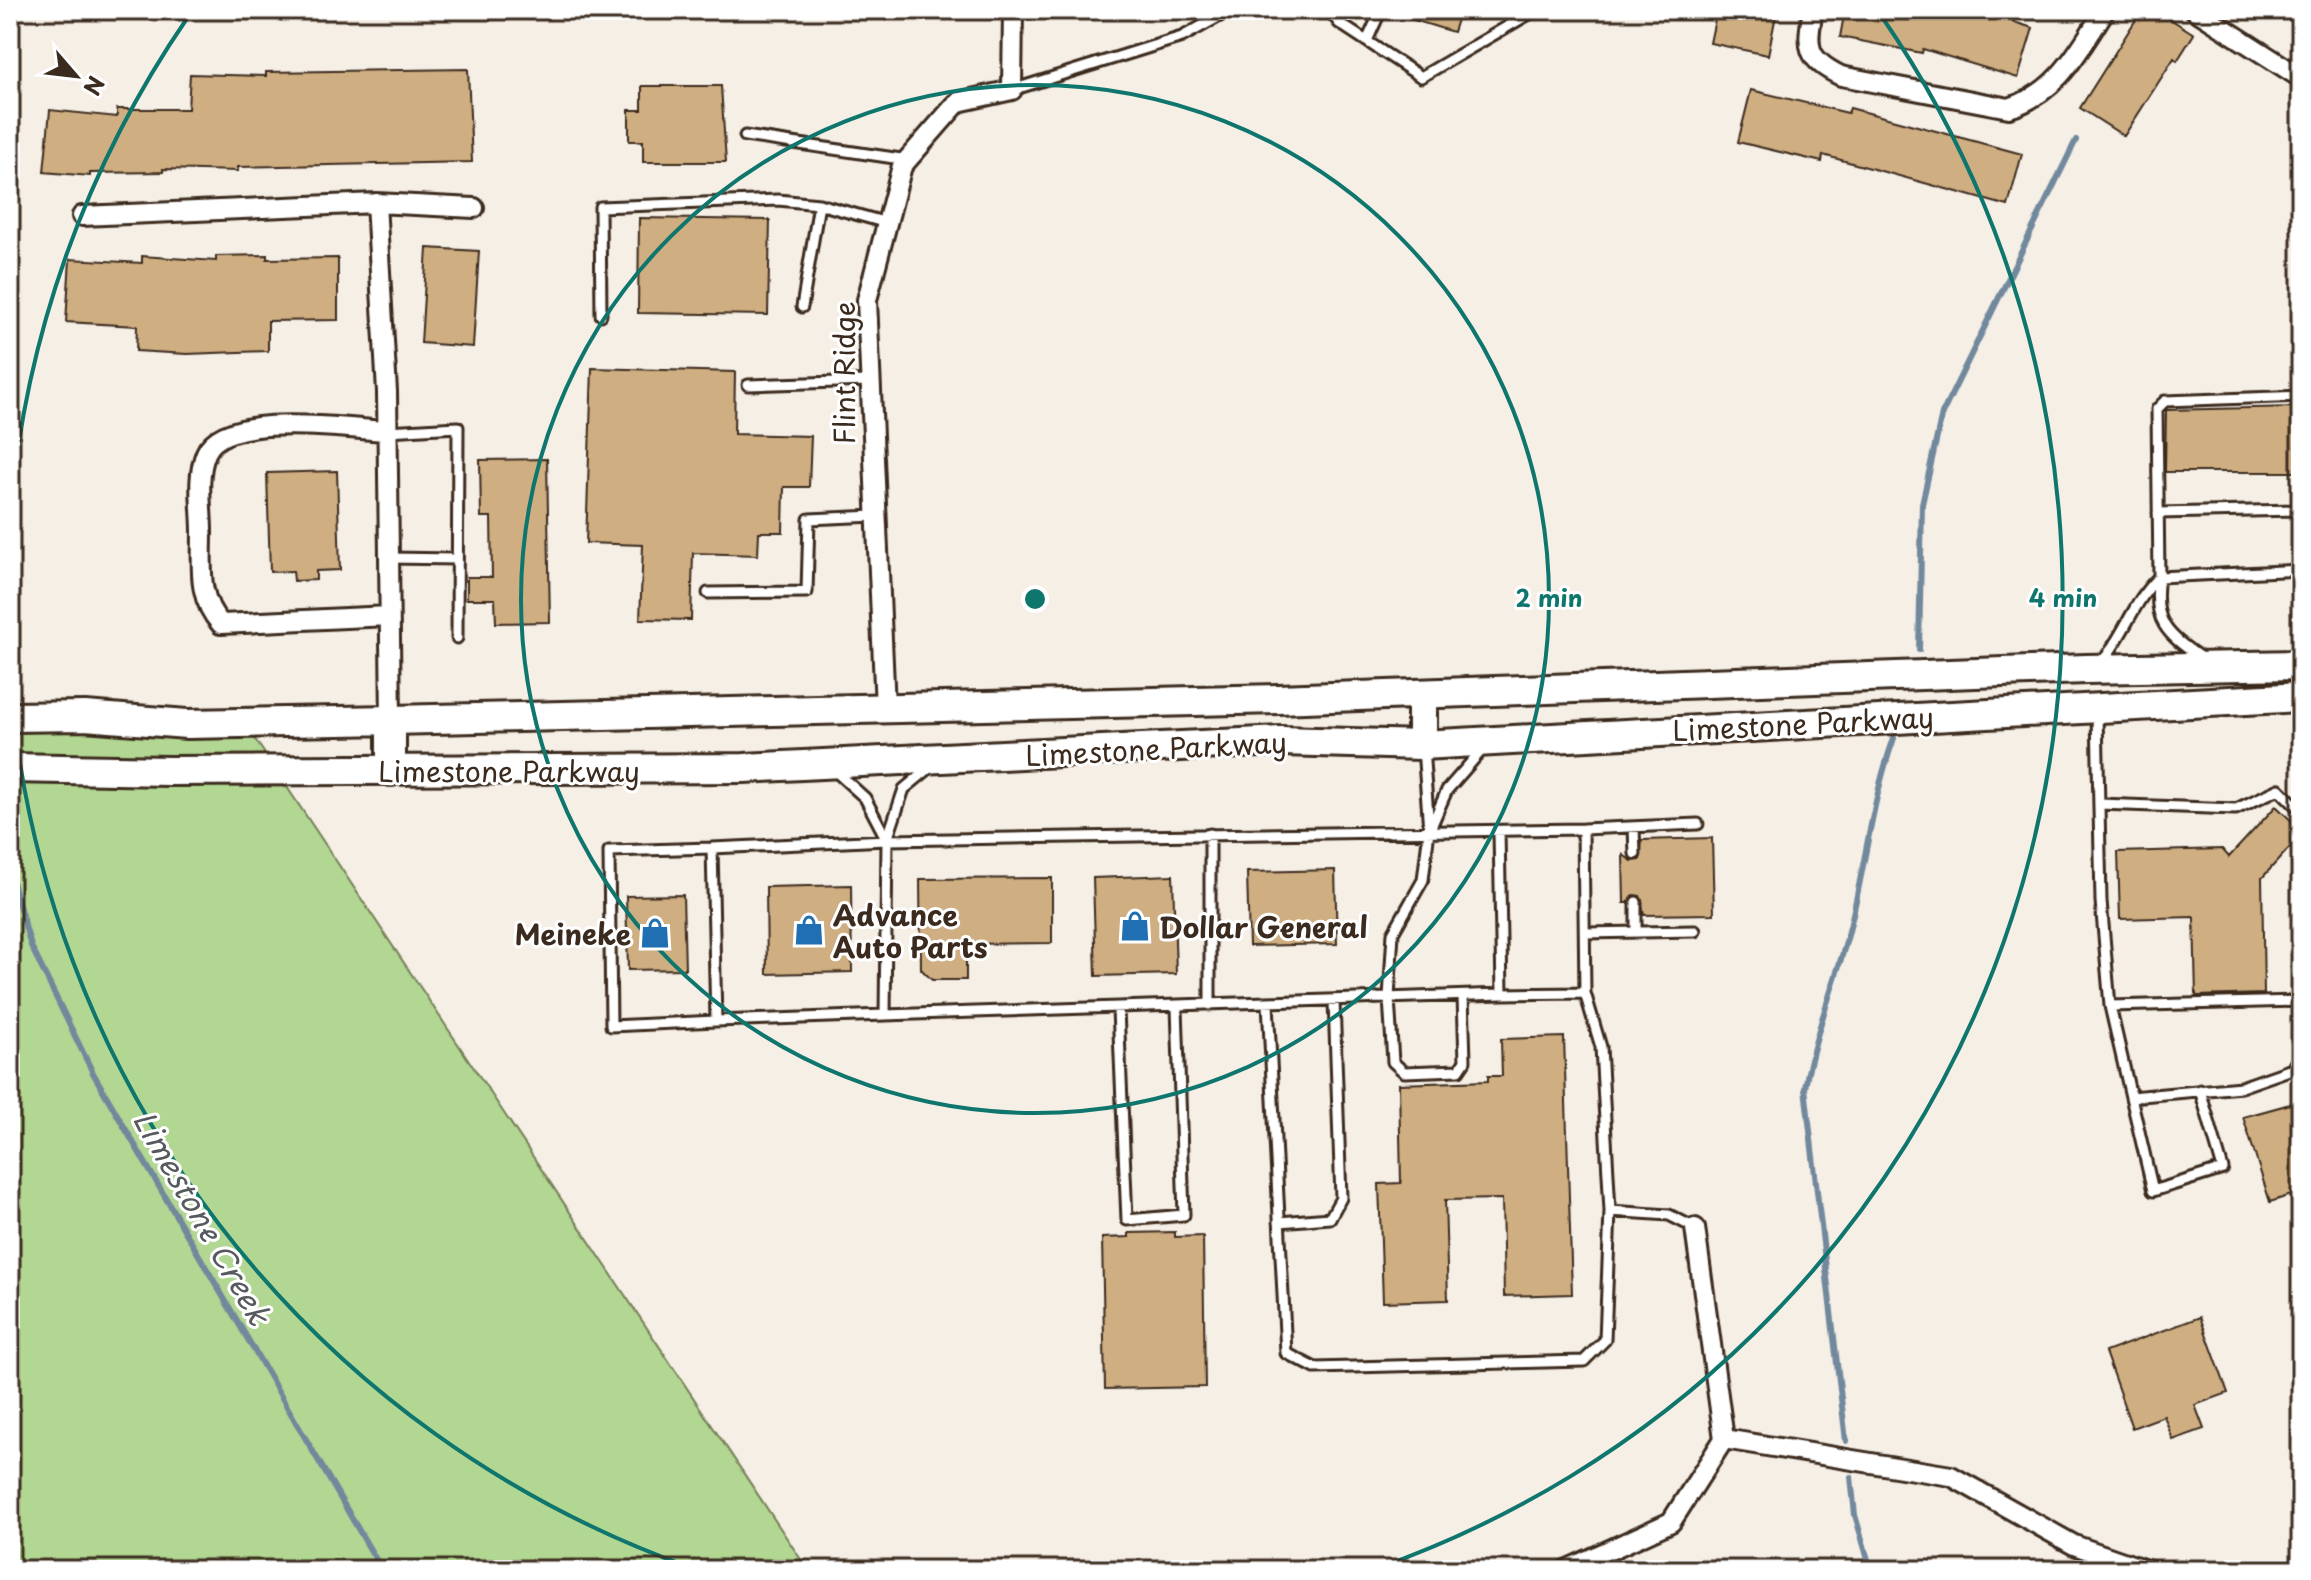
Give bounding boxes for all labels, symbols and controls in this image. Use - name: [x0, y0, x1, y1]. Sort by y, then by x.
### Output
- north arrow: [36, 36, 116, 116]
- text: N: [76, 71, 114, 102]
- street label: Flint Ridge: [822, 301, 865, 445]
- text: 2 min: [1515, 579, 1583, 615]
- text: 4 min: [2029, 579, 2097, 615]
- centre of rings: [1021, 585, 1049, 613]
- street label: Limestone Parkway: [1671, 695, 1935, 751]
- street label: Limestone Parkway: [1024, 720, 1288, 776]
- street label: Limestone Parkway: [378, 749, 640, 792]
- place label: Advance Auto Parts: [833, 893, 988, 968]
- place label: Dollar General: [1159, 905, 1368, 948]
- shop icon: Dollar General: [1118, 909, 1152, 943]
- place label: Meineke: [515, 912, 631, 955]
- shop icon: Advance Auto Parts: [792, 913, 826, 947]
- shop icon: Meineke: [638, 916, 672, 950]
- water label: Limestone Creek: [123, 1102, 284, 1334]

